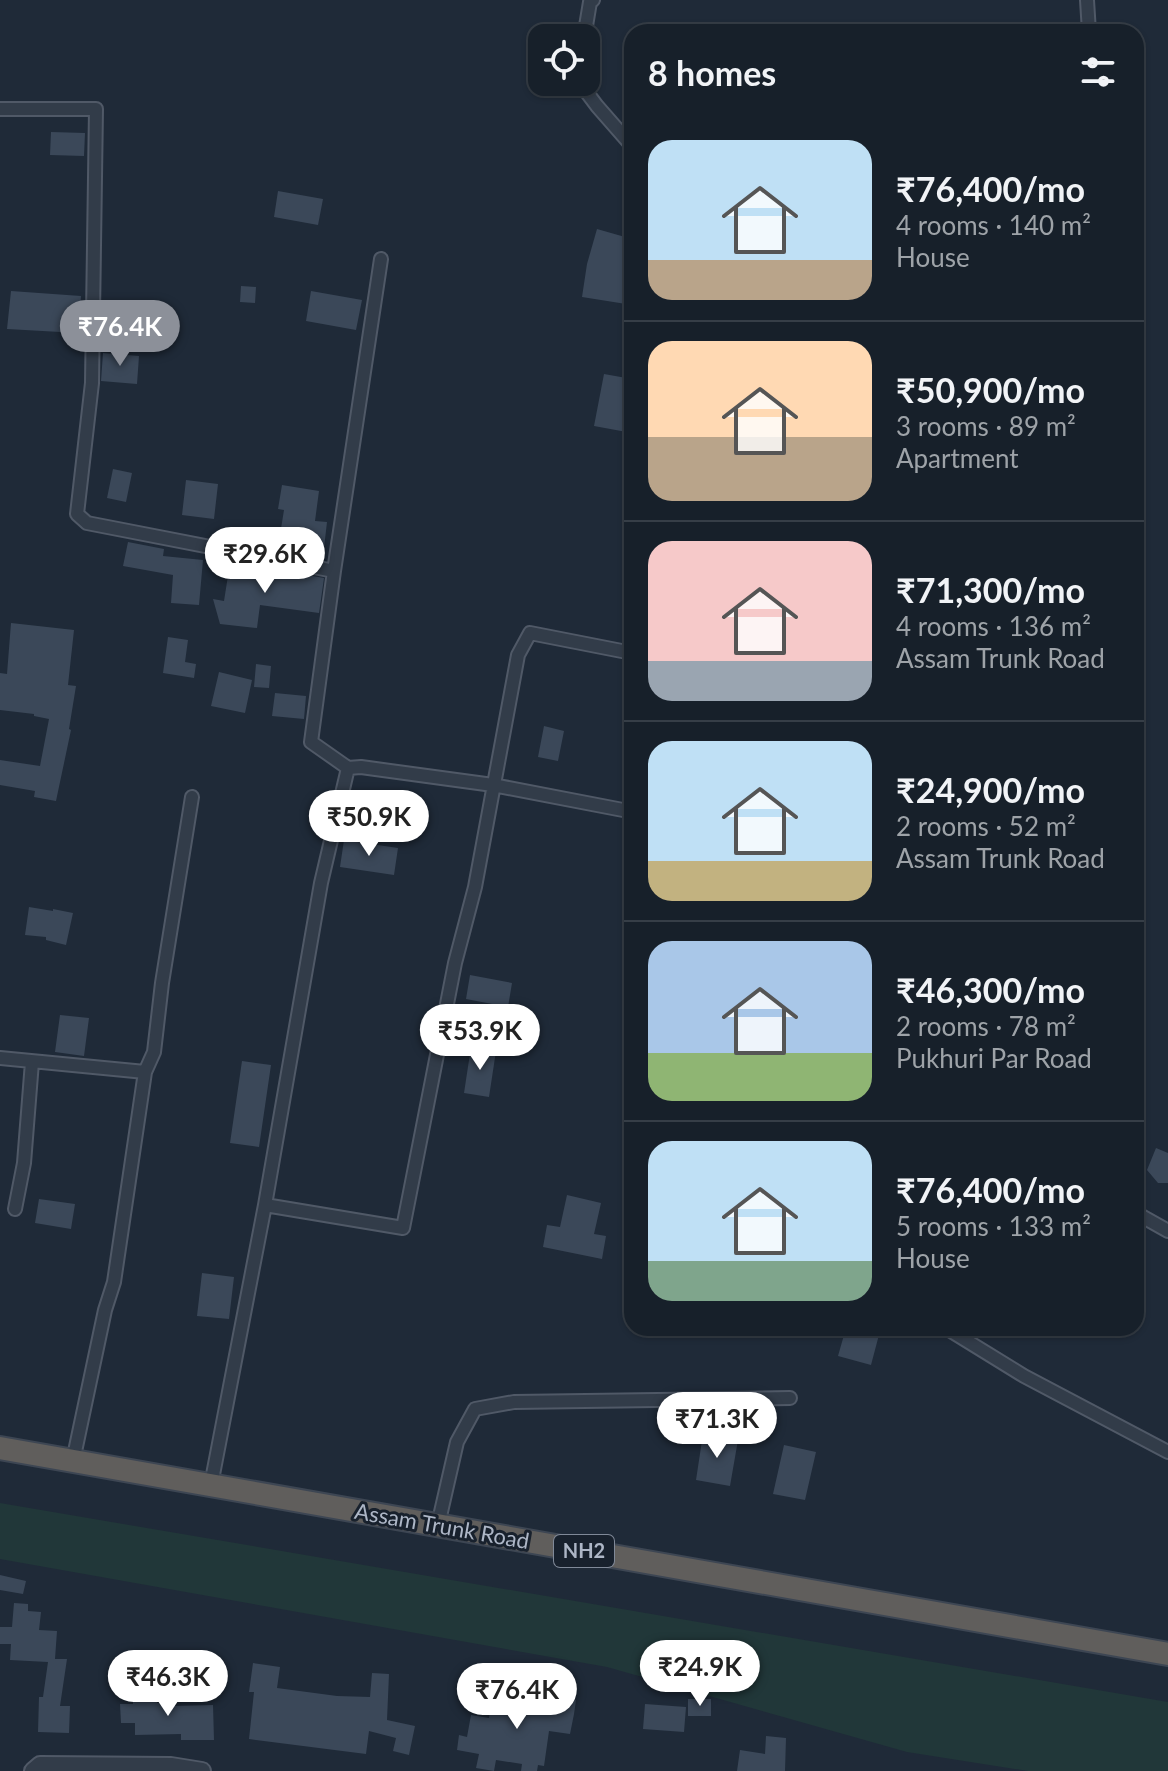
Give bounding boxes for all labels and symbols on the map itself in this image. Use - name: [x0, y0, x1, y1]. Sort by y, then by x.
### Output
- pin: ₹76.4K: [55, 300, 185, 368]
- pin: ₹29.6K: [200, 527, 330, 595]
- pin: ₹50.9K: [304, 790, 434, 858]
- pin: ₹53.9K: [415, 1004, 545, 1072]
- pin: ₹71.3K: [652, 1392, 782, 1460]
- street label: Assam Trunk Road: [353, 1497, 531, 1554]
- road number: NH2: [554, 1535, 614, 1567]
- pin: ₹24.9K: [635, 1640, 765, 1708]
- pin: ₹46.3K: [103, 1650, 233, 1718]
- pin: ₹76.4K: [452, 1663, 582, 1731]

